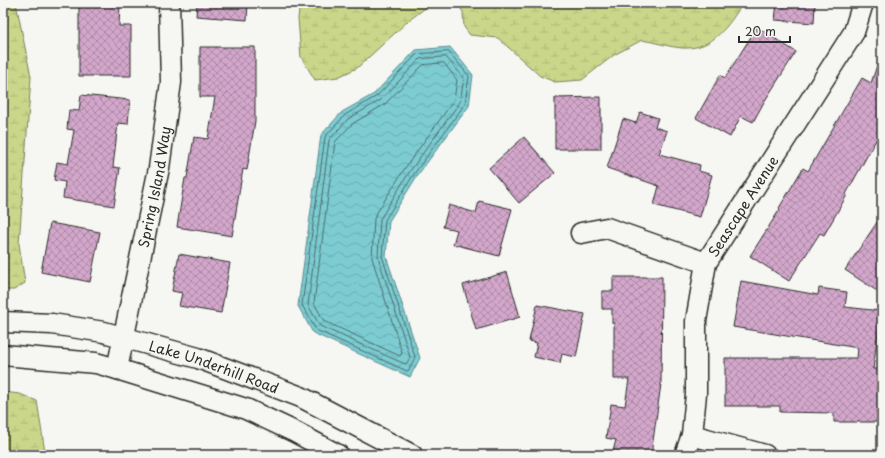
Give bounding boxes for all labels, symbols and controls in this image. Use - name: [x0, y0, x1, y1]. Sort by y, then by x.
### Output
- scale bar: [739, 18, 790, 44]
- text: 20 m: [745, 22, 776, 40]
- street label: Spring Island Way: [132, 125, 175, 249]
- street label: Seascape Avenue: [702, 151, 783, 261]
- street label: Lake Underhill Road: [147, 334, 282, 398]

